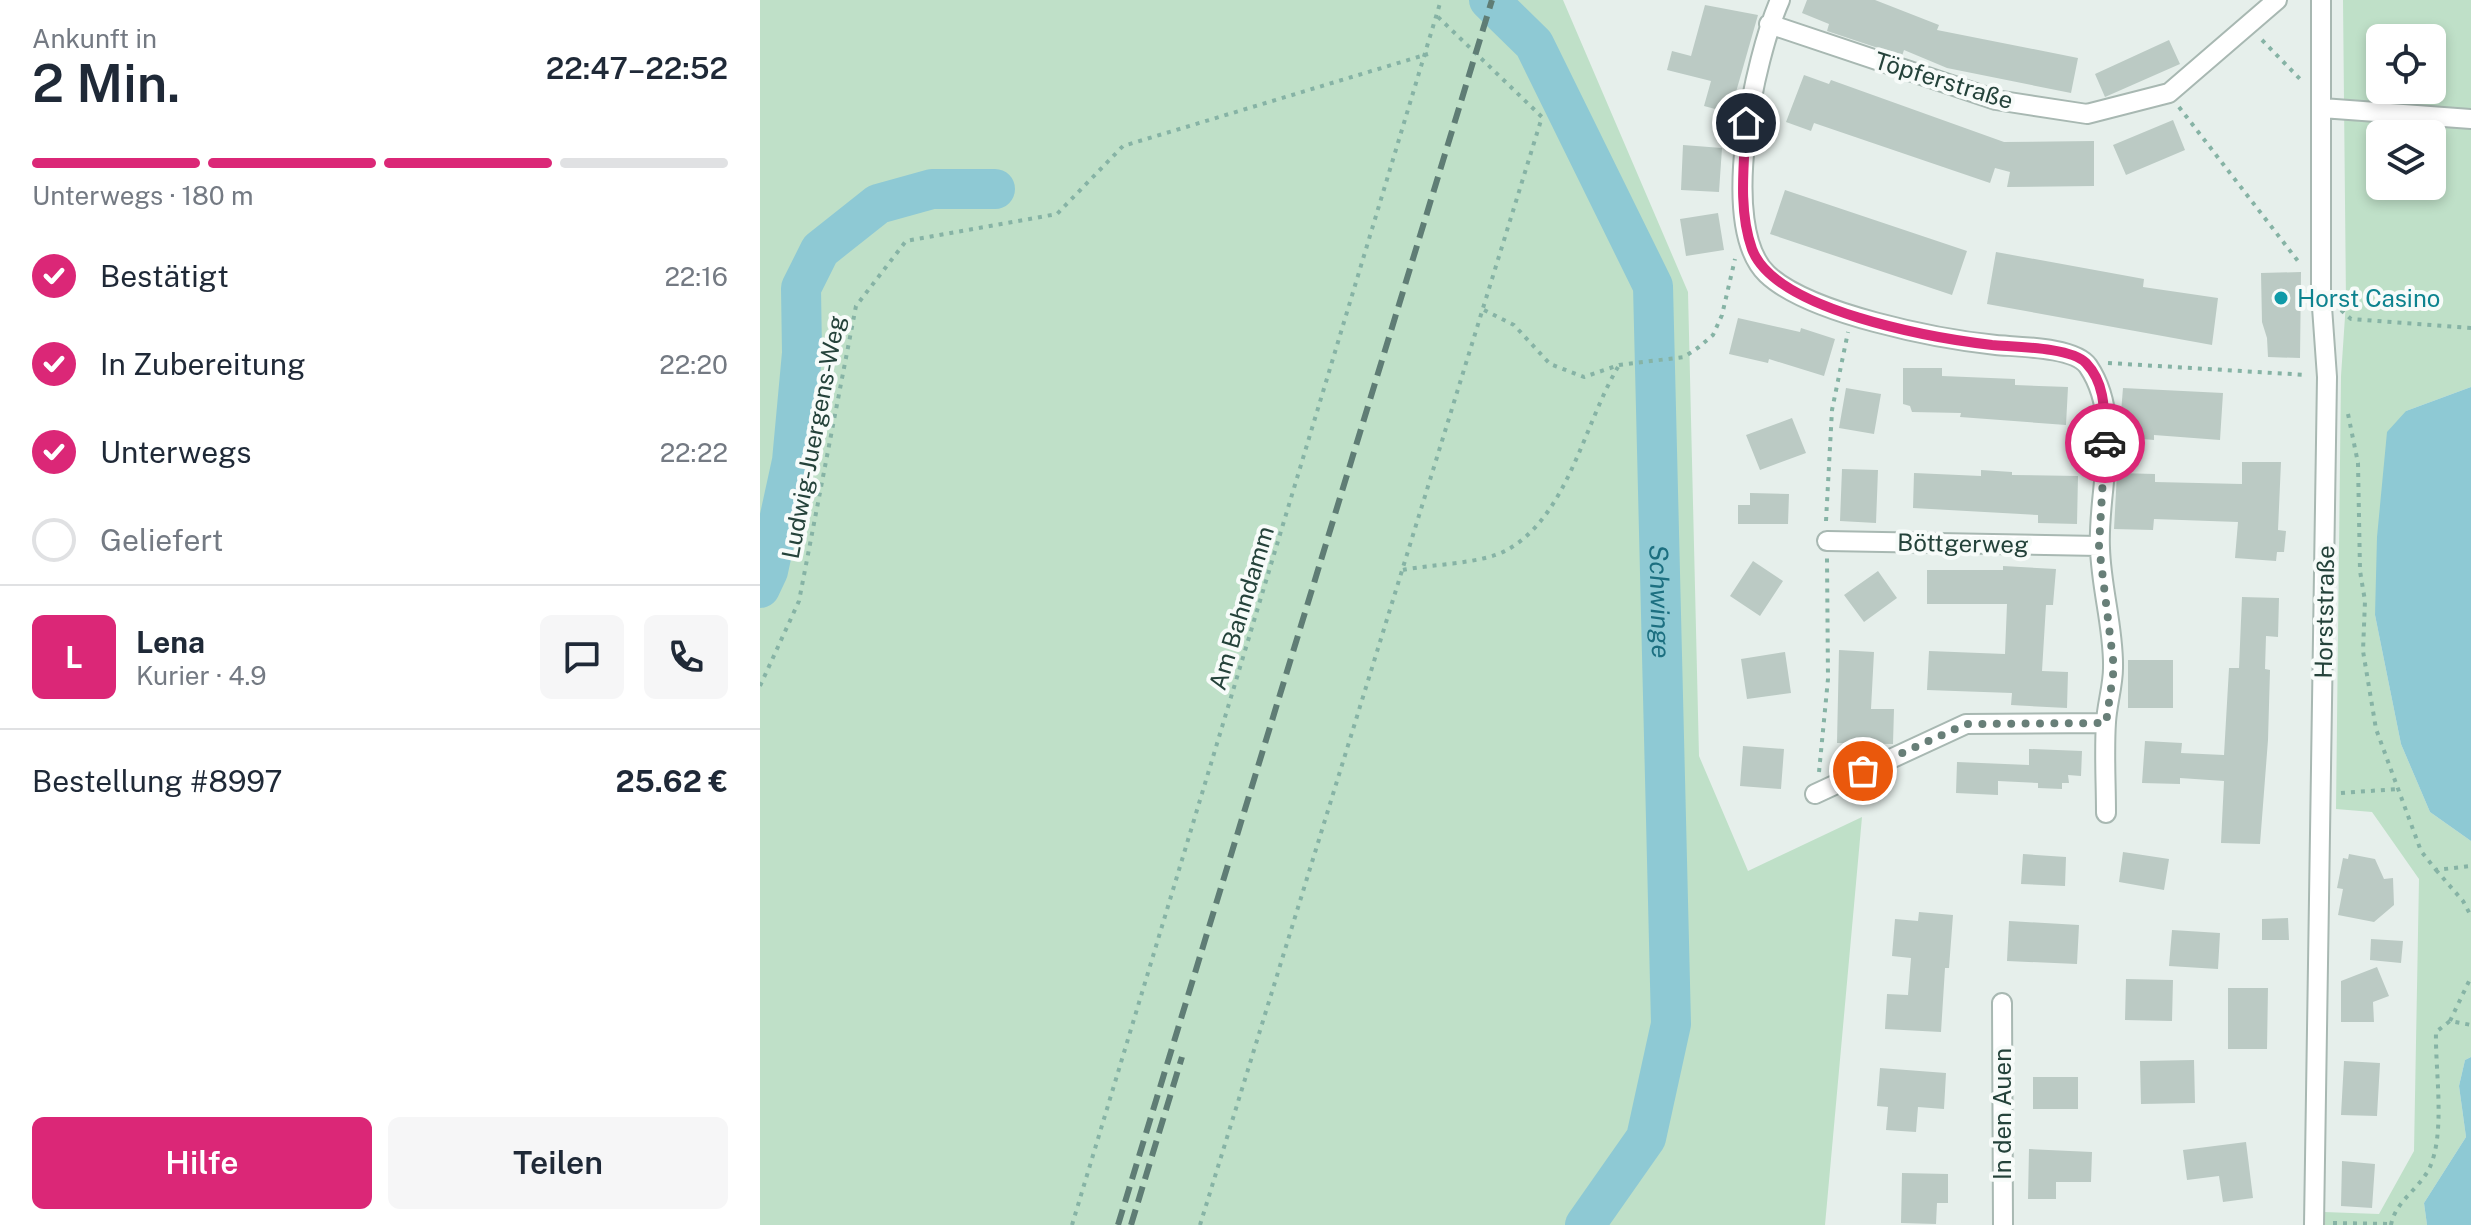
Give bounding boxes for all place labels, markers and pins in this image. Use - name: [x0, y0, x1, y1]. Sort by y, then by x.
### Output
- pin: [1712, 89, 1780, 157]
- place label: Horst Casino: [2297, 284, 2440, 312]
- marker: Horst Casino: [2272, 289, 2290, 307]
- pin: [1829, 737, 1897, 805]

